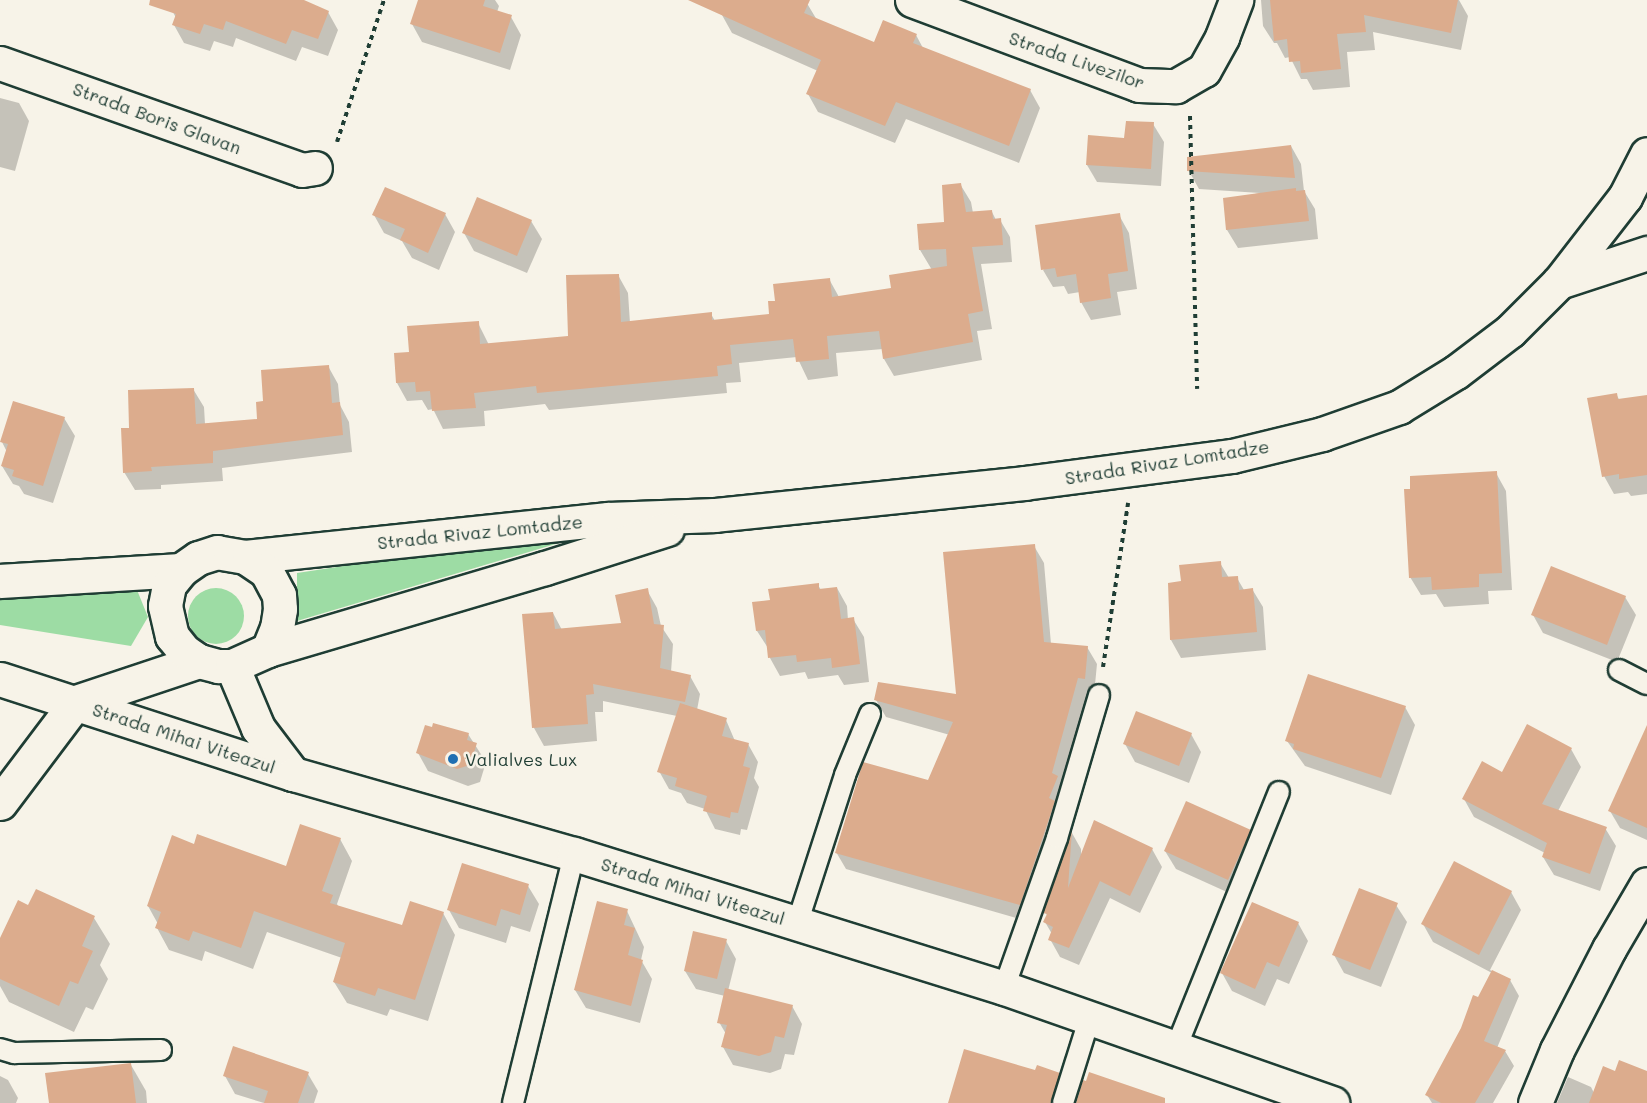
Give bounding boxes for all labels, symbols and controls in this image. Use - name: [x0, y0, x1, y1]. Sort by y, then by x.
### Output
- street label: Strada Livezilor: [1006, 27, 1148, 93]
- street label: Strada Boris Glavan: [70, 78, 244, 158]
- street label: Strada Rivaz Lomtadze: [1063, 435, 1271, 489]
- street label: Strada Rivaz Lomtadze: [376, 510, 584, 554]
- street label: Strada Mihai Viteazul: [90, 698, 278, 778]
- place label: Valialves Lux: [465, 748, 577, 770]
- marker: Valialves Lux: [446, 752, 460, 766]
- street label: Strada Mihai Viteazul: [599, 853, 787, 929]

